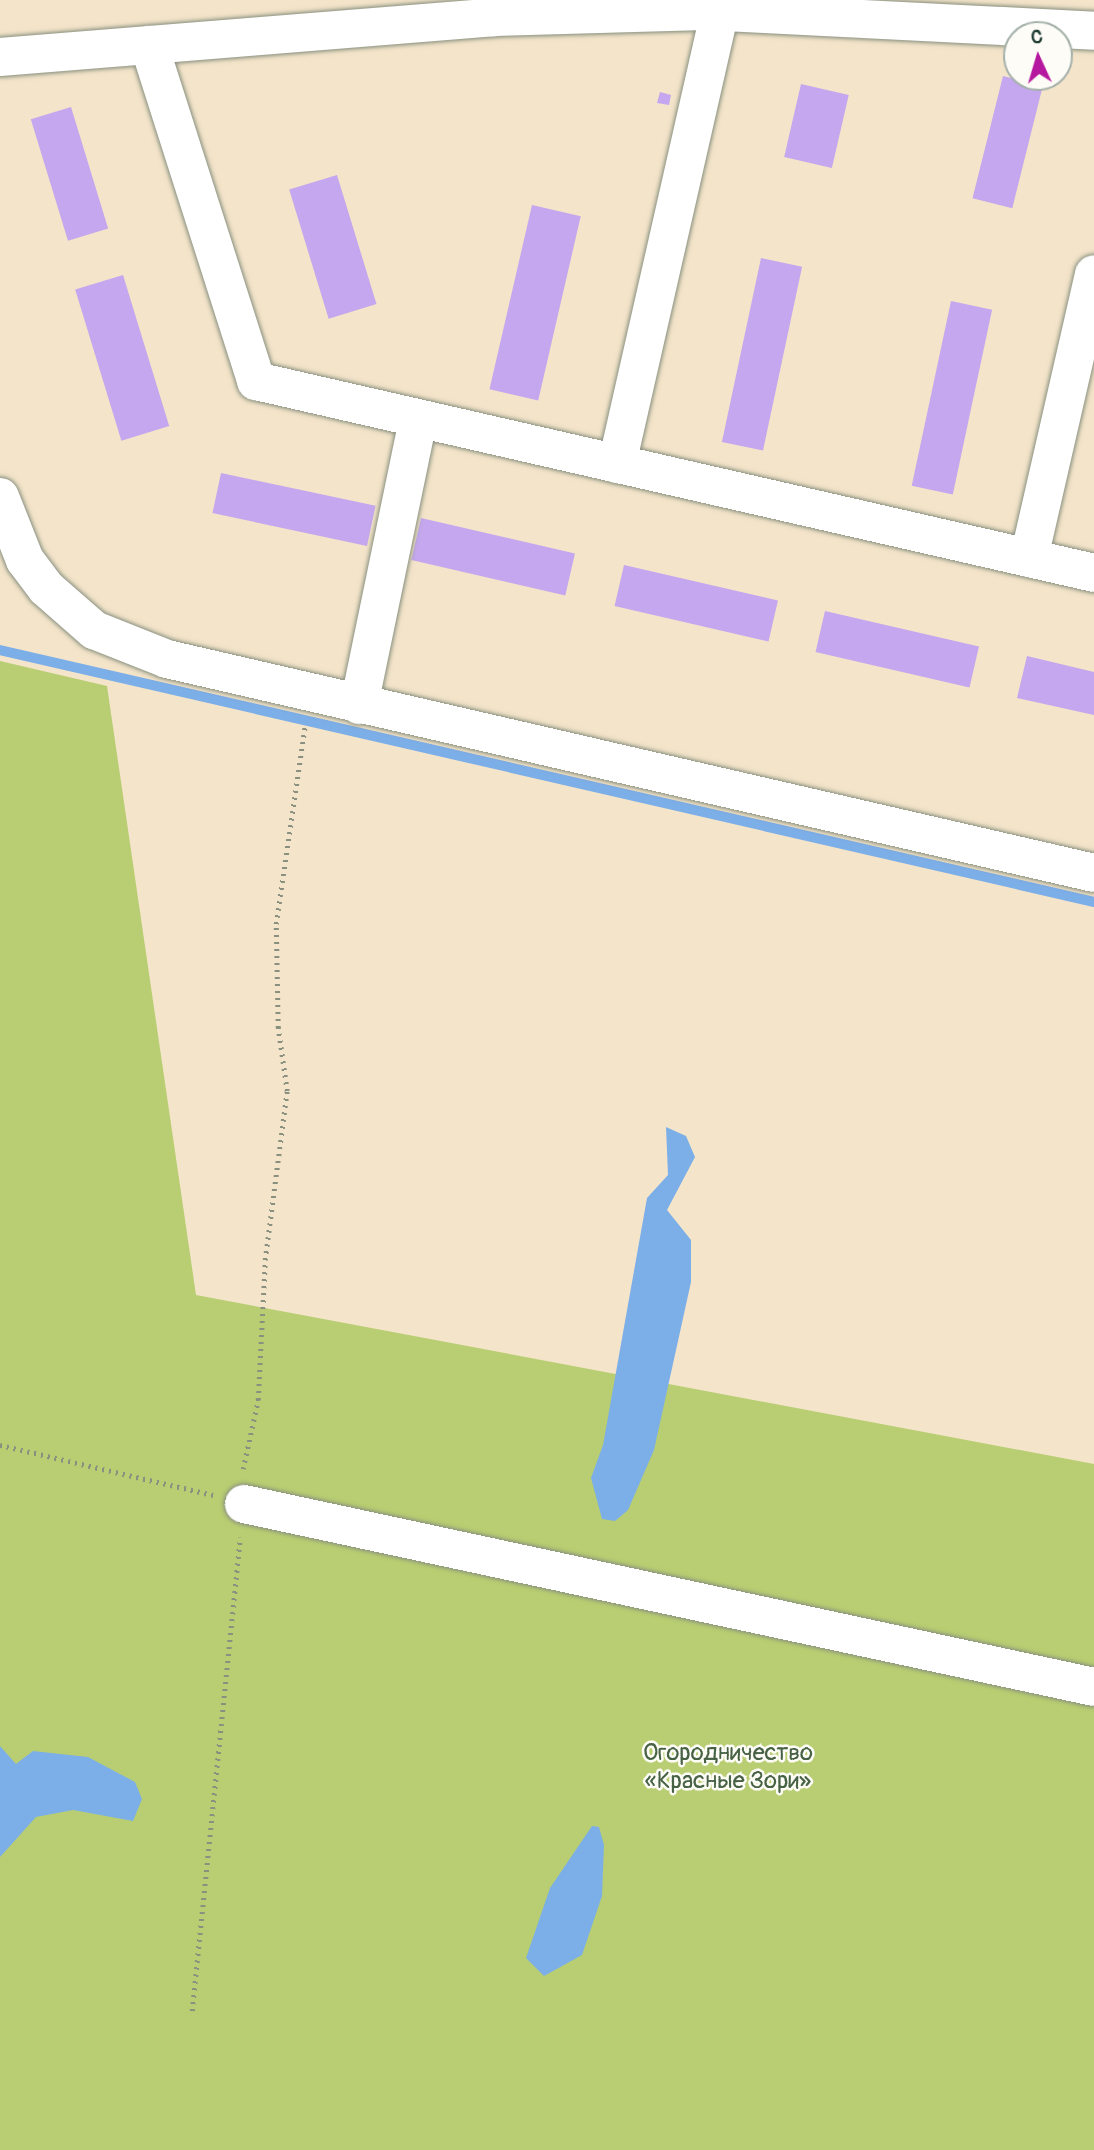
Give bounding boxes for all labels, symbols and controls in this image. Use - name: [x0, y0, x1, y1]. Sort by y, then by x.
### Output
- north arrow: [1003, 21, 1073, 91]
- text: С: [1030, 25, 1043, 49]
- park label: Огородничество «Красные Зори»: [643, 1739, 813, 1795]

